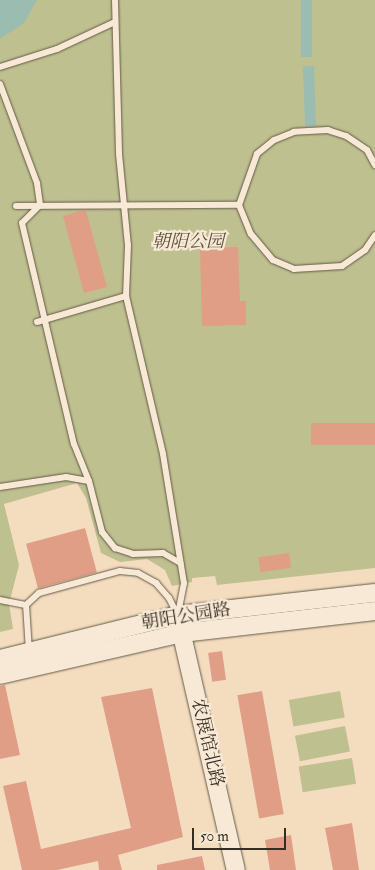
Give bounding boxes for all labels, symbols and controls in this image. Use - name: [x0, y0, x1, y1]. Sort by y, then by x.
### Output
- park label: 朝阳公园: [152, 231, 224, 253]
- street label: 朝阳公园路: [140, 599, 232, 635]
- street label: 农展馆北路: [186, 697, 228, 789]
- scale bar: [195, 818, 289, 850]
- text: 50 m: [200, 827, 229, 846]

